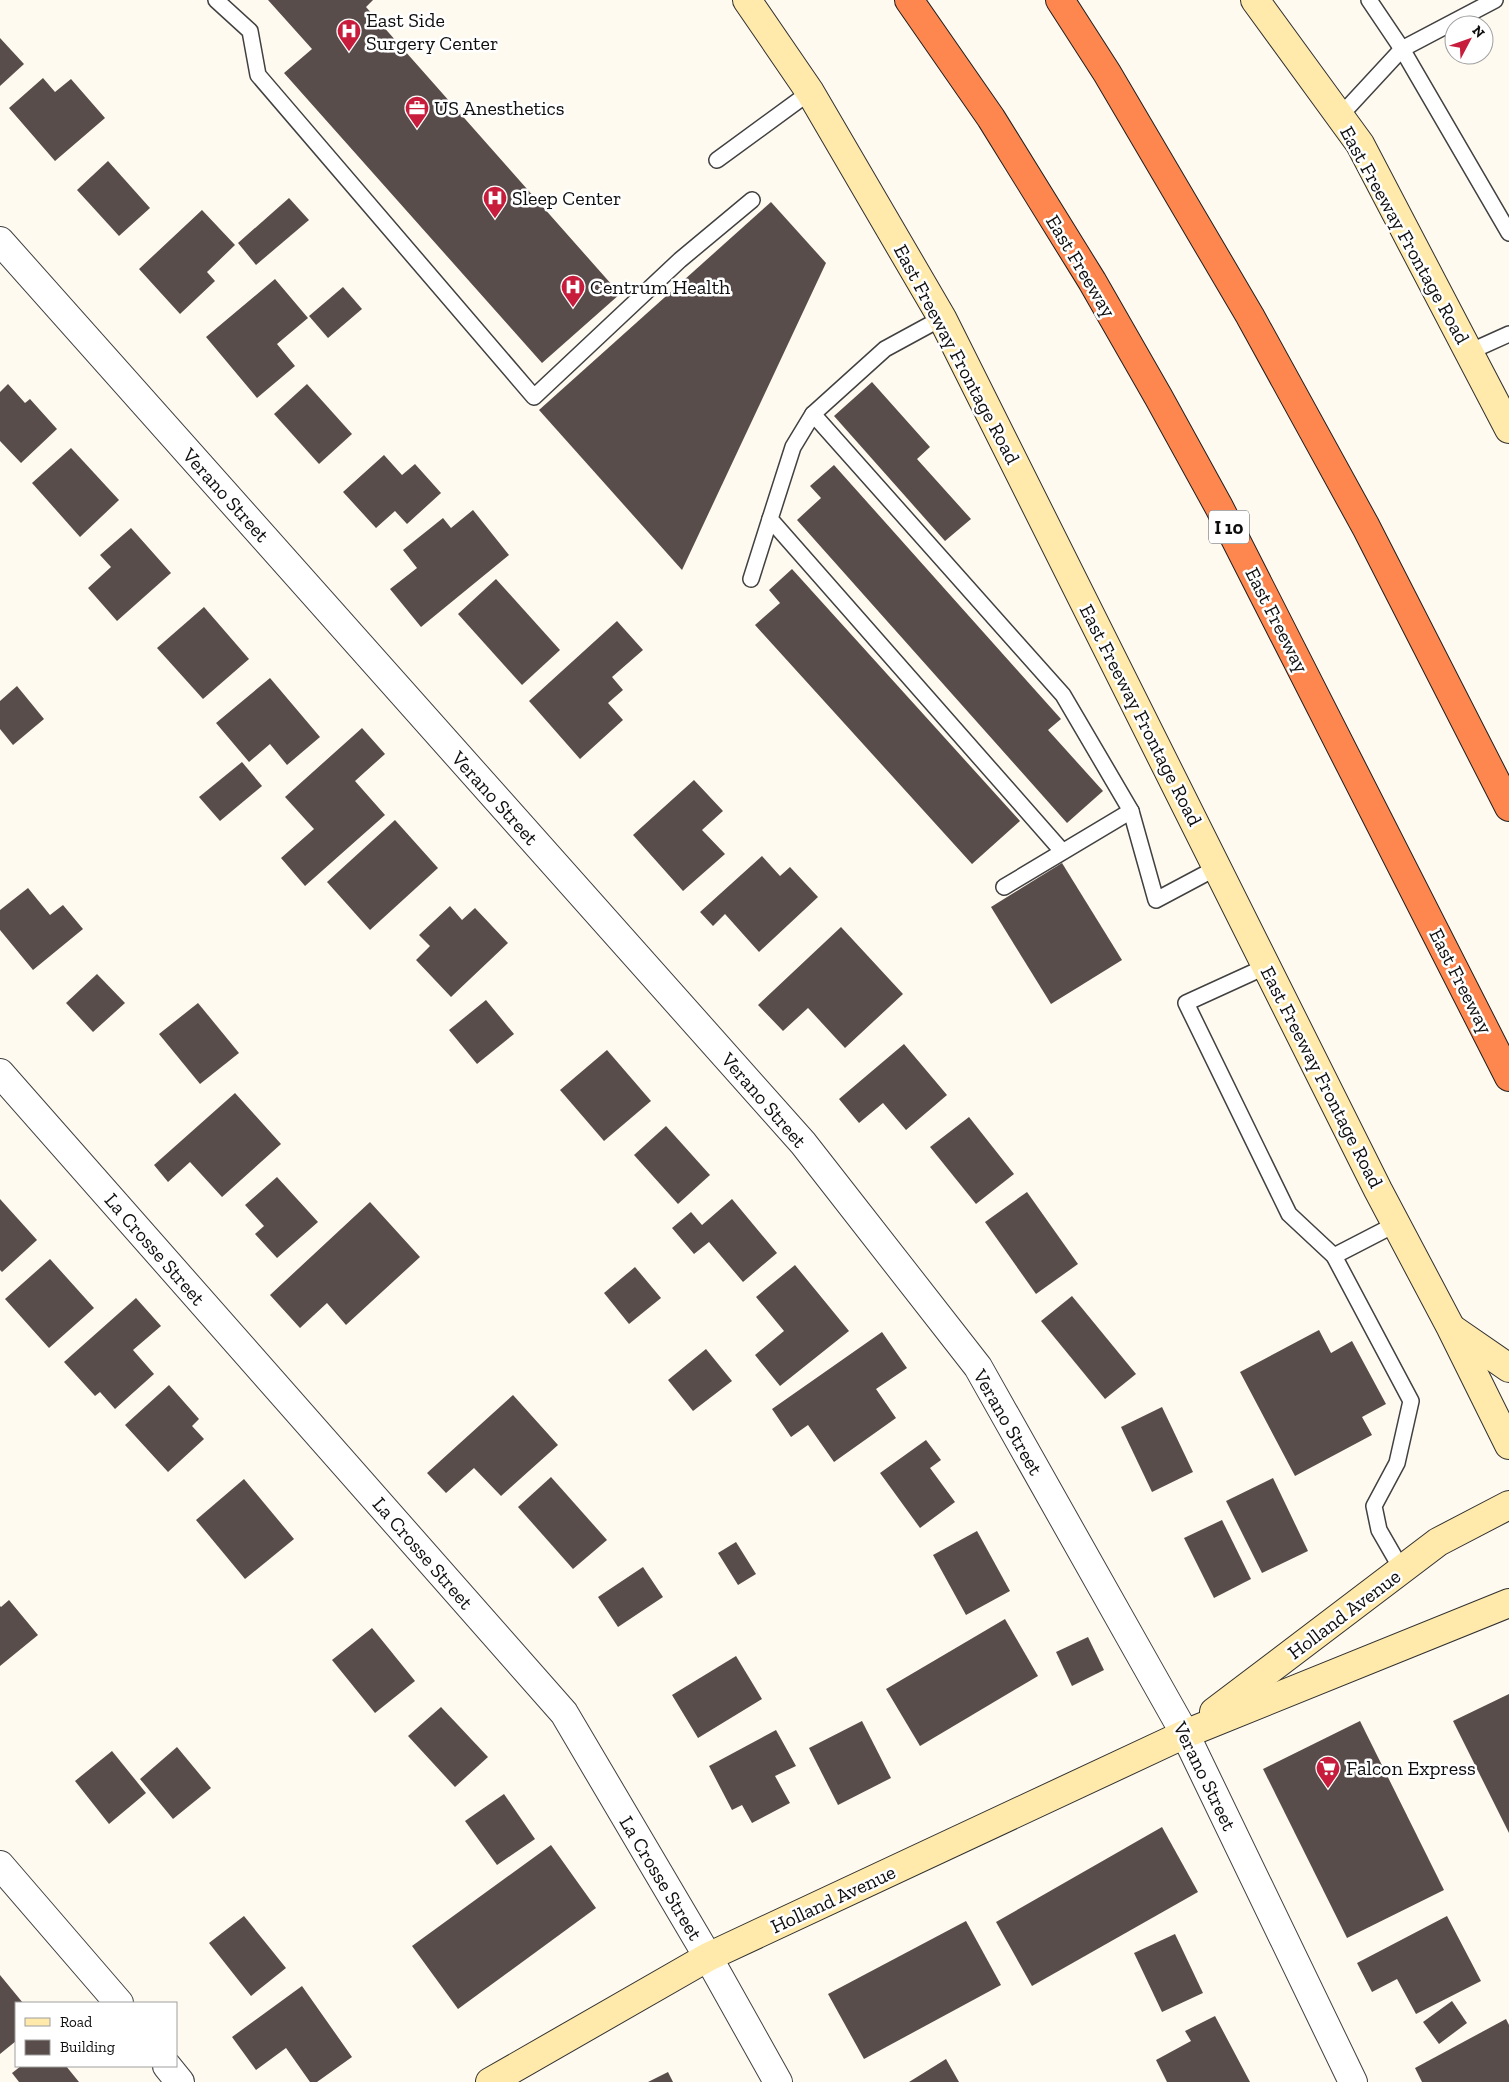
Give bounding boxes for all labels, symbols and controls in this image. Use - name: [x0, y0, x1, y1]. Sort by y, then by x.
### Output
- place label: East Side Surgery Center: [366, 8, 498, 55]
- north arrow: [1444, 15, 1494, 65]
- hospital icon: East Side Surgery Center: [336, 18, 362, 52]
- text: N: [1469, 22, 1489, 42]
- office icon: US Anesthetics: [404, 95, 430, 129]
- place label: US Anesthetics: [434, 96, 565, 120]
- street label: East Freeway Frontage Road: [1335, 122, 1475, 348]
- hospital icon: Sleep Center: [482, 185, 508, 219]
- place label: Sleep Center: [512, 186, 621, 210]
- street label: East Freeway: [1041, 210, 1121, 322]
- street label: East Freeway Frontage Road: [889, 240, 1025, 468]
- hospital icon: Centrum Health: [560, 274, 586, 308]
- place label: Centrum Health: [590, 275, 731, 299]
- street label: Verano Street: [177, 442, 275, 547]
- road number: I 10: [1209, 511, 1249, 544]
- street label: East Freeway: [1240, 563, 1314, 677]
- street label: East Freeway Frontage Road: [1075, 600, 1207, 830]
- street label: Verano Street: [446, 745, 544, 850]
- street label: East Freeway: [1424, 924, 1498, 1038]
- street label: East Freeway Frontage Road: [1256, 962, 1388, 1192]
- street label: Verano Street: [716, 1047, 812, 1153]
- street label: La Crosse Street: [100, 1188, 211, 1310]
- street label: Verano Street: [968, 1364, 1048, 1480]
- street label: La Crosse Street: [368, 1492, 479, 1614]
- street label: Holland Avenue: [1283, 1564, 1405, 1664]
- street label: Verano Street: [1168, 1717, 1242, 1835]
- supermarket icon: Falcon Express: [1315, 1755, 1341, 1789]
- place label: Falcon Express: [1346, 1756, 1476, 1780]
- street label: La Crosse Street: [614, 1811, 708, 1945]
- street label: Holland Avenue: [767, 1860, 899, 1938]
- legend: [15, 2002, 178, 2067]
- text: Road: [60, 2013, 93, 2031]
- text: Building: [60, 2038, 115, 2056]

